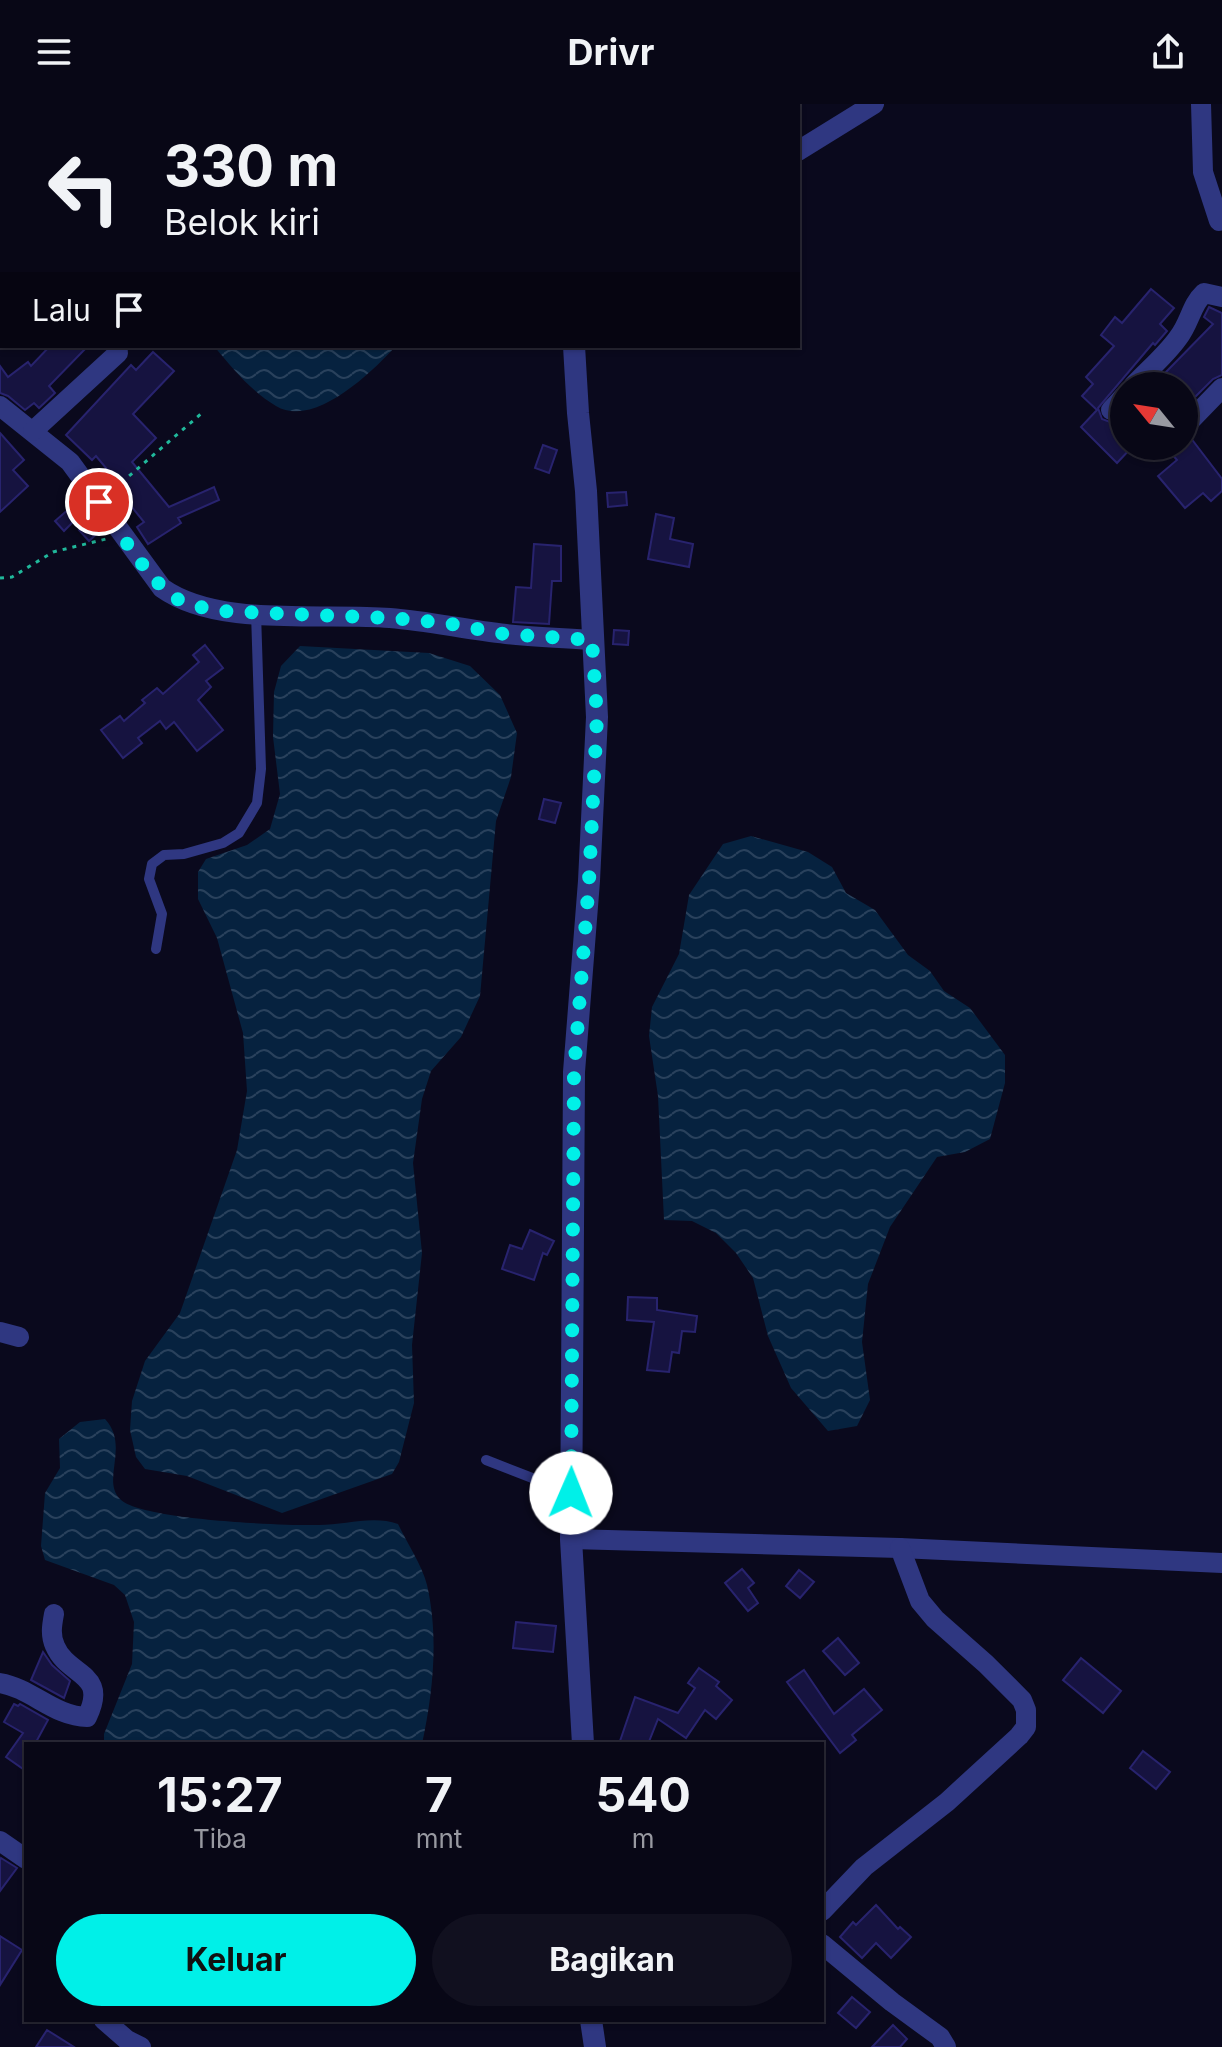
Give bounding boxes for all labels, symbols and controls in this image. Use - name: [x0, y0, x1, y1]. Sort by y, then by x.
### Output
- icon: menu: [32, 30, 76, 74]
- text: Drivr: [568, 30, 654, 74]
- icon: share: [1146, 30, 1190, 74]
- text: 330 m: [164, 132, 338, 200]
- icon: left: [32, 136, 136, 240]
- text: Belok kiri: [164, 200, 320, 244]
- icon: arrive: [107, 288, 151, 332]
- text: Lalu: [32, 292, 91, 328]
- north arrow: [1110, 372, 1198, 460]
- map controls: [1110, 372, 1198, 460]
- pin: [65, 468, 133, 536]
- icon: arrive: [77, 480, 121, 524]
- position arrow: [529, 1451, 613, 1535]
- text: 15:27: [157, 1765, 283, 1824]
- text: 7: [425, 1765, 453, 1824]
- text: 540: [595, 1765, 691, 1824]
- text: Tiba: [193, 1823, 247, 1854]
- text: mnt: [416, 1823, 462, 1854]
- text: m: [632, 1823, 655, 1854]
- button: Keluar: [56, 1914, 416, 2006]
- button: Bagikan: [432, 1914, 792, 2006]

